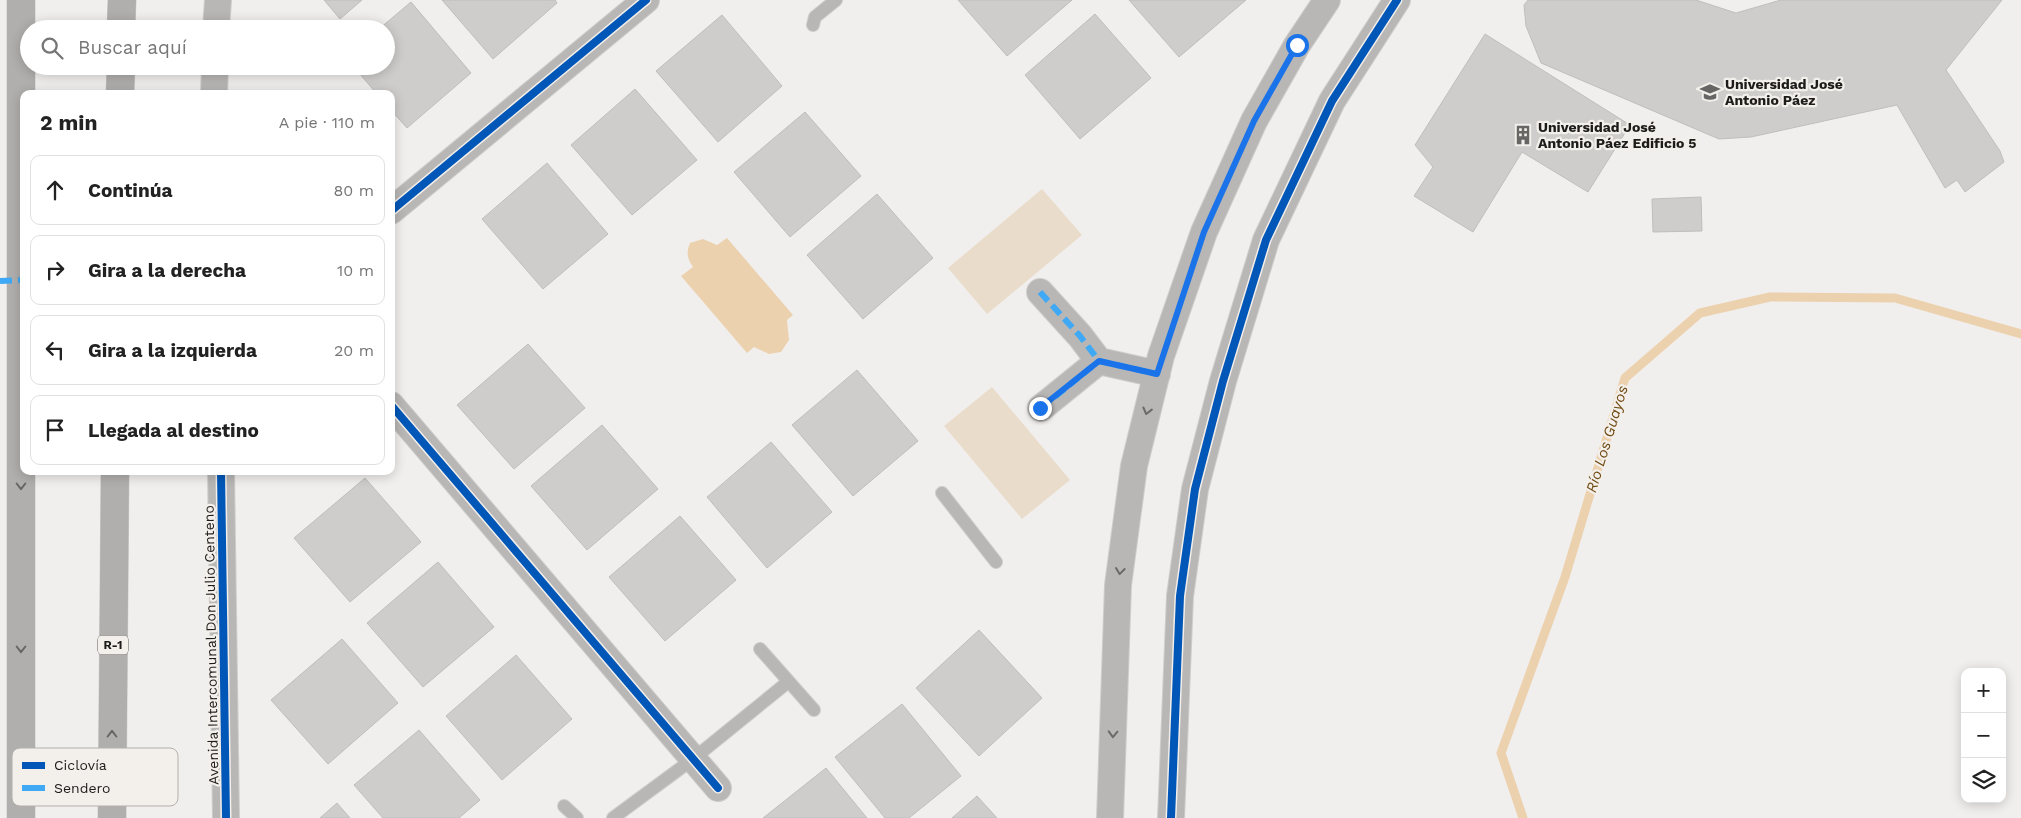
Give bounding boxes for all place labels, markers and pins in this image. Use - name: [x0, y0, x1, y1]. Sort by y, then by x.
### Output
- place label: Universidad José Antonio Páez: [1725, 76, 1843, 108]
- school or university icon: Universidad José Antonio Páez: [1699, 81, 1721, 103]
- place label: Universidad José Antonio Páez Edificio 5: [1538, 119, 1697, 151]
- building icon: Universidad José Antonio Páez Edificio 5: [1512, 124, 1534, 146]

